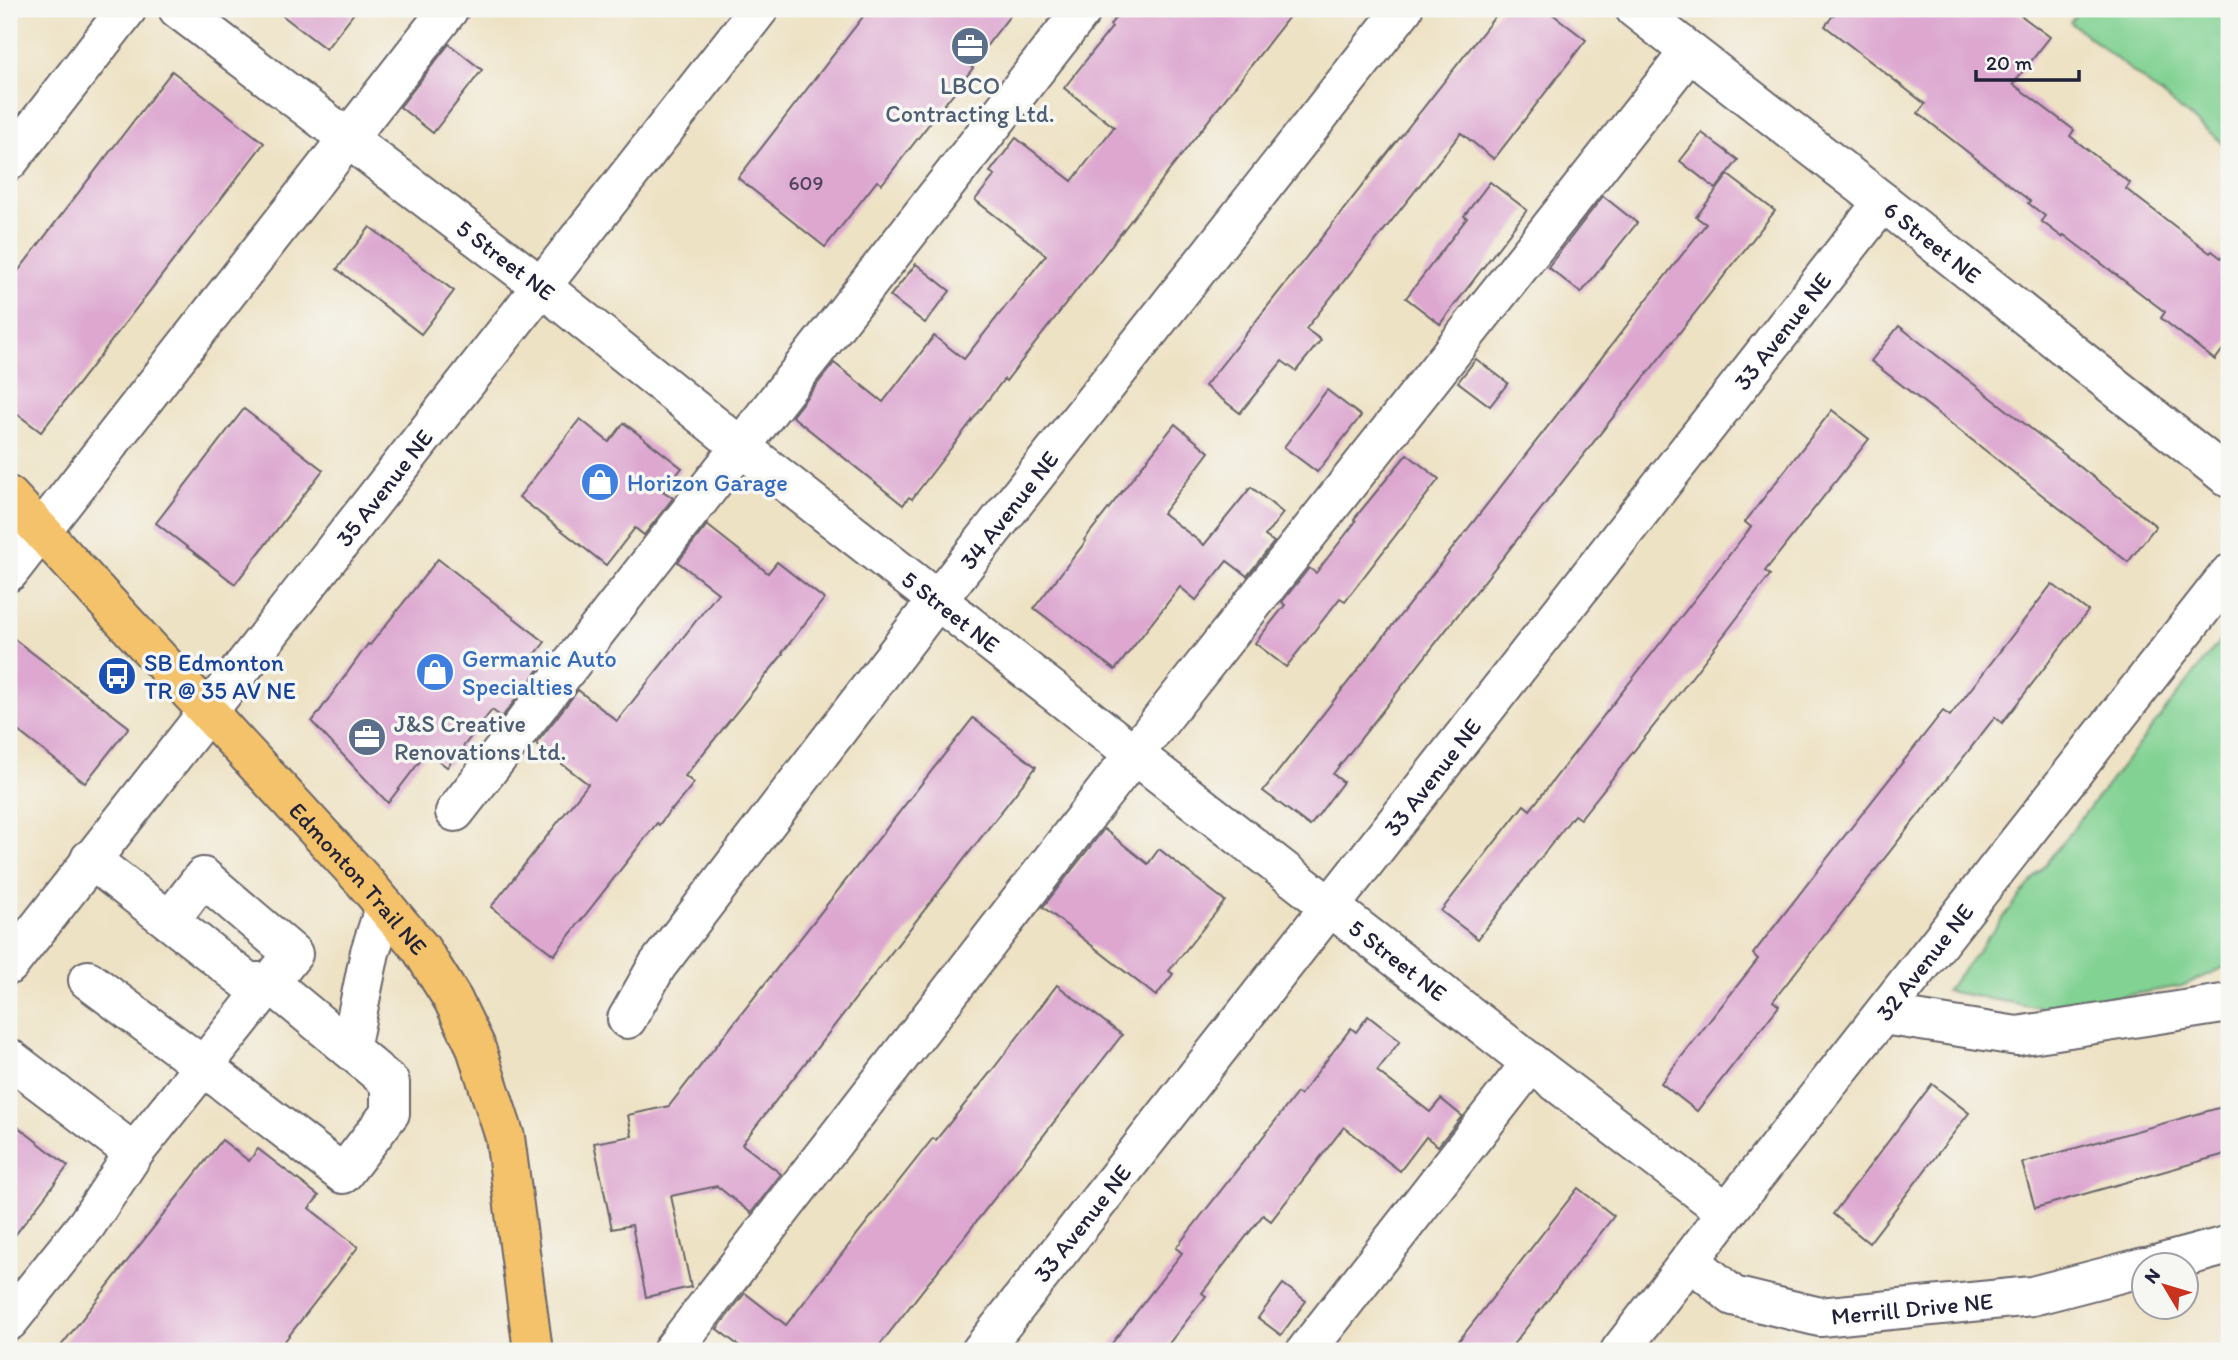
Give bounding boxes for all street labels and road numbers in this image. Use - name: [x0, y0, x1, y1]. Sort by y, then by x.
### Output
- street label: 6 Street NE: [1878, 194, 1987, 289]
- street label: 5 Street NE: [451, 213, 561, 306]
- street label: 33 Avenue NE: [1727, 266, 1837, 395]
- street label: 35 Avenue NE: [329, 423, 439, 552]
- street label: 34 Avenue NE: [953, 444, 1064, 575]
- street label: 5 Street NE: [896, 564, 1006, 658]
- street label: 33 Avenue NE: [1377, 712, 1487, 841]
- street label: Edmonton Trail NE: [284, 796, 434, 960]
- street label: 32 Avenue NE: [1869, 897, 1979, 1026]
- street label: 5 Street NE: [1343, 913, 1453, 1007]
- street label: 33 Avenue NE: [1027, 1158, 1137, 1287]
- street label: Merrill Drive NE: [1830, 1285, 1994, 1330]

